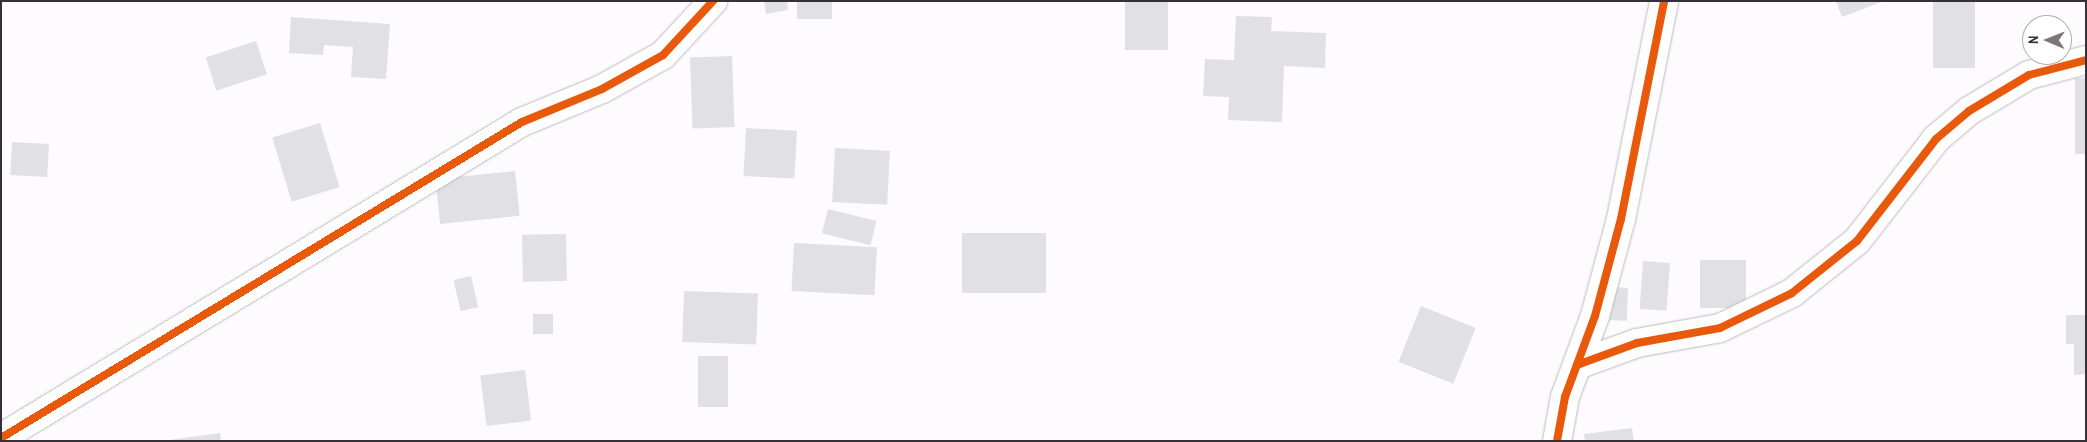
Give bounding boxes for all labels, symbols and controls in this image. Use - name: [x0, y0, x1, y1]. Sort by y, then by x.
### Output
- north arrow: [2022, 15, 2072, 65]
- text: N: [2024, 35, 2042, 44]

